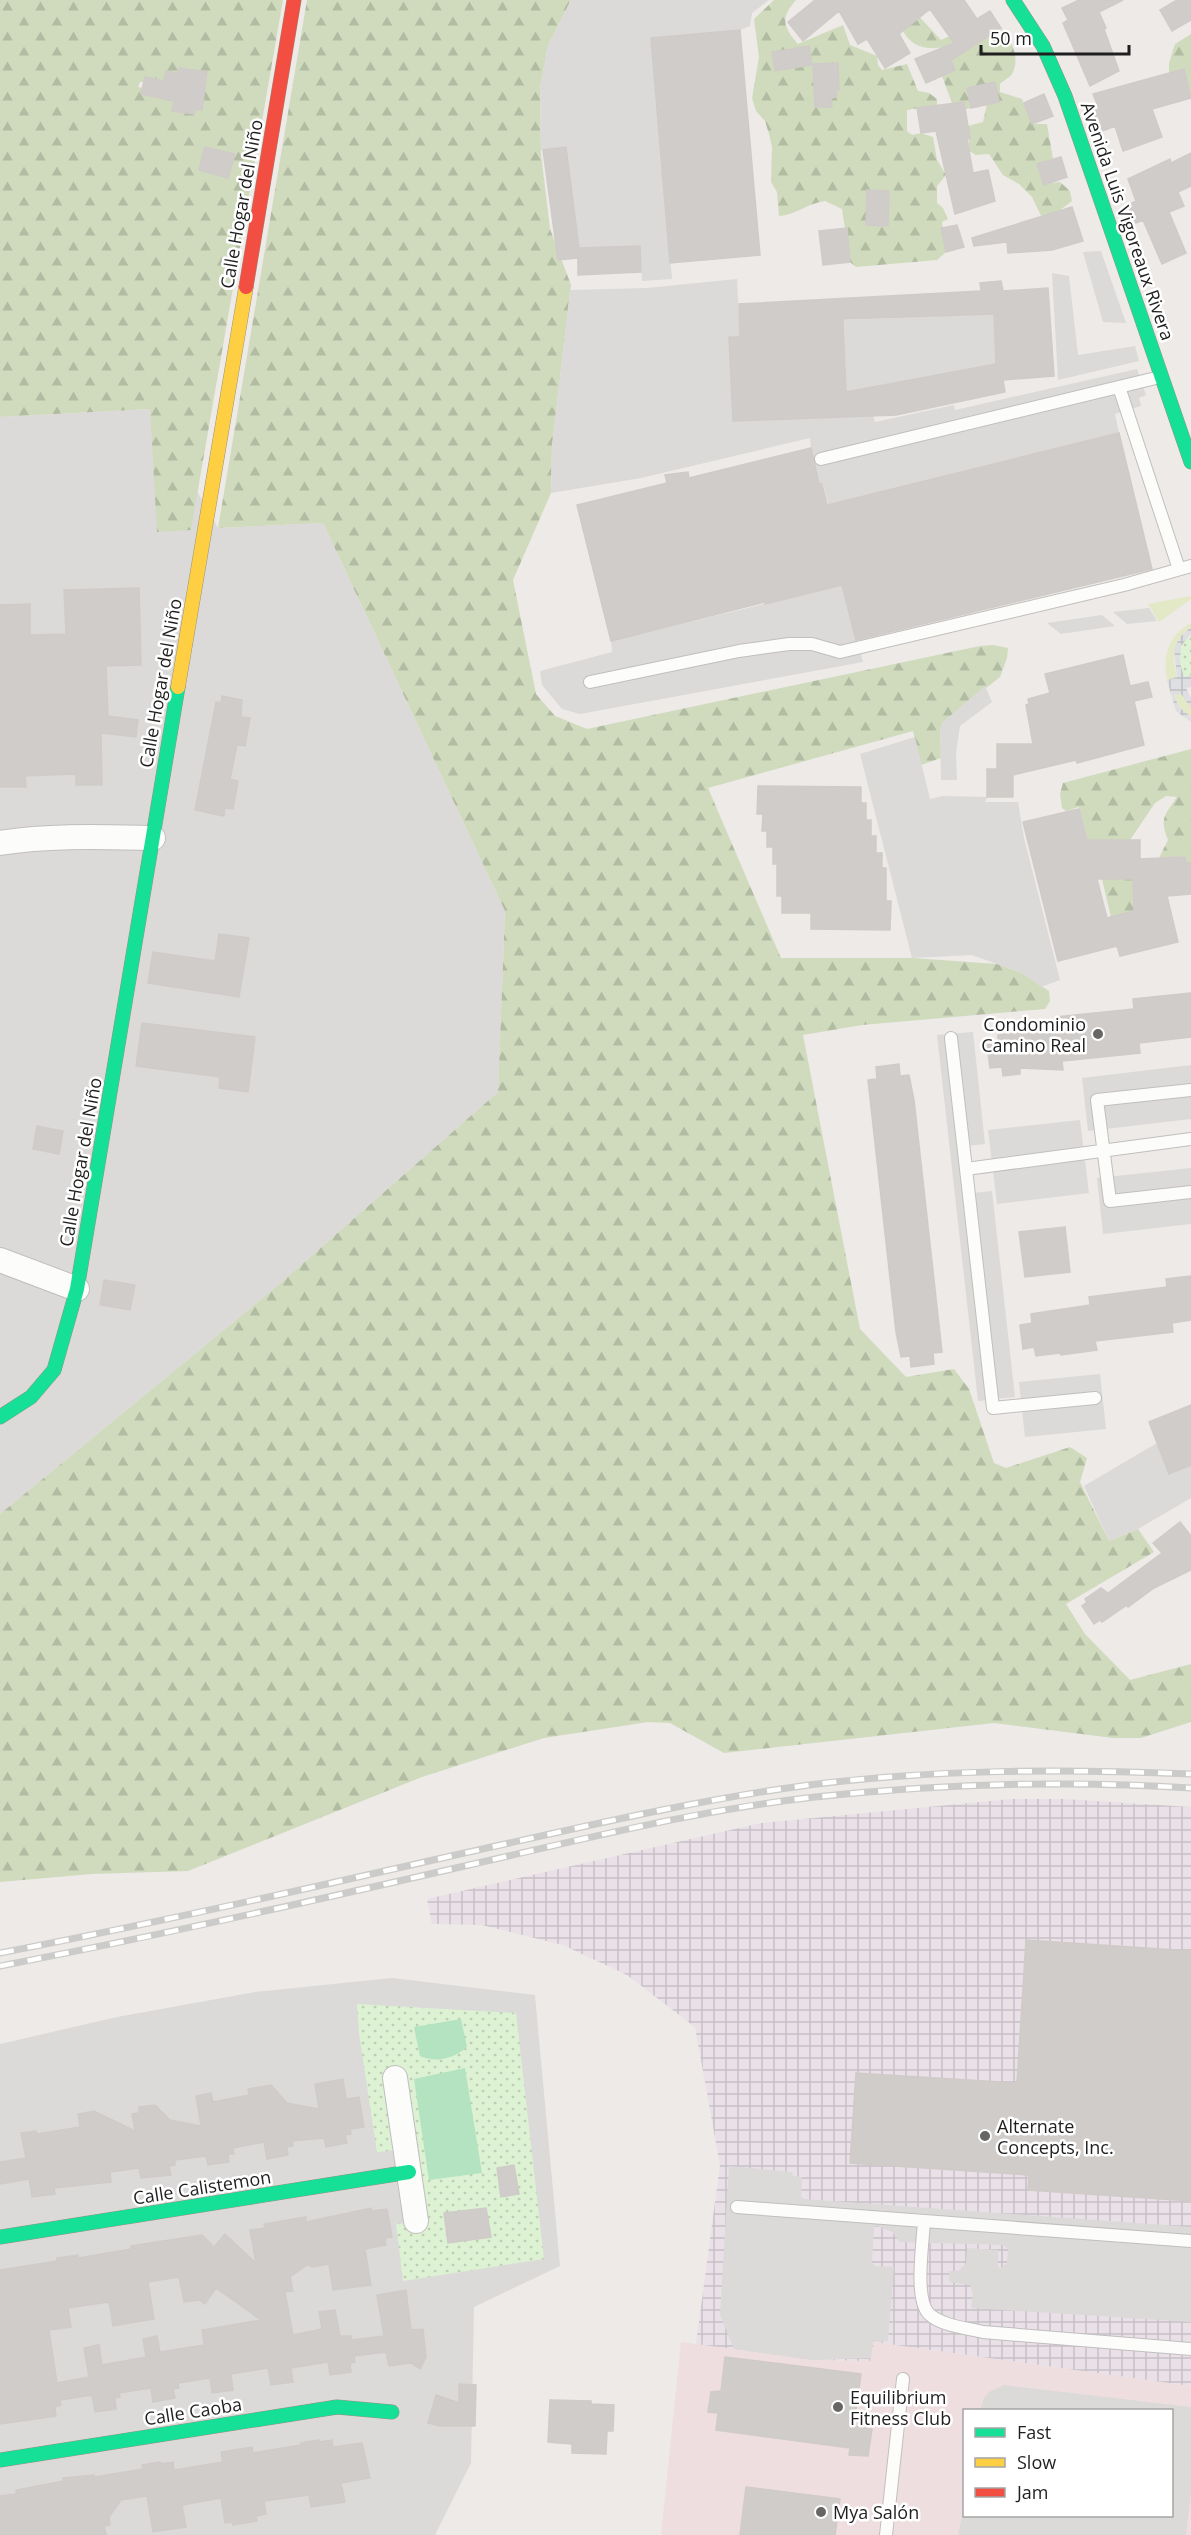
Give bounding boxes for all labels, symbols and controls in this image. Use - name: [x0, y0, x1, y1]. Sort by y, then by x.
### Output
- scale bar: [981, 18, 1130, 56]
- text: 50 m: [990, 26, 1032, 50]
- street label: Avenida Luis Vigoreaux Rivera: [1076, 99, 1180, 343]
- street label: Calle Hogar del Niño: [214, 118, 268, 290]
- street label: Calle Hogar del Niño: [133, 597, 187, 769]
- place label: Condominio Camino Real: [981, 1012, 1086, 1057]
- marker: Condominio Camino Real: [1091, 1027, 1105, 1041]
- street label: Calle Hogar del Niño: [53, 1076, 107, 1248]
- place label: Alternate Concepts, Inc.: [997, 2114, 1114, 2159]
- marker: Alternate Concepts, Inc.: [978, 2129, 992, 2143]
- street label: Calle Calistemon: [131, 2164, 273, 2210]
- place label: Equilibrium Fitness Club: [850, 2385, 951, 2430]
- street label: Calle Caoba: [143, 2391, 243, 2431]
- marker: Equilibrium Fitness Club: [831, 2400, 845, 2414]
- legend: [963, 2409, 1173, 2517]
- text: Fast: [1017, 2420, 1051, 2444]
- text: Slow: [1017, 2450, 1056, 2474]
- text: Jam: [1015, 2480, 1049, 2504]
- place label: Mya Salón: [833, 2500, 919, 2524]
- marker: Mya Salón: [814, 2505, 828, 2519]

